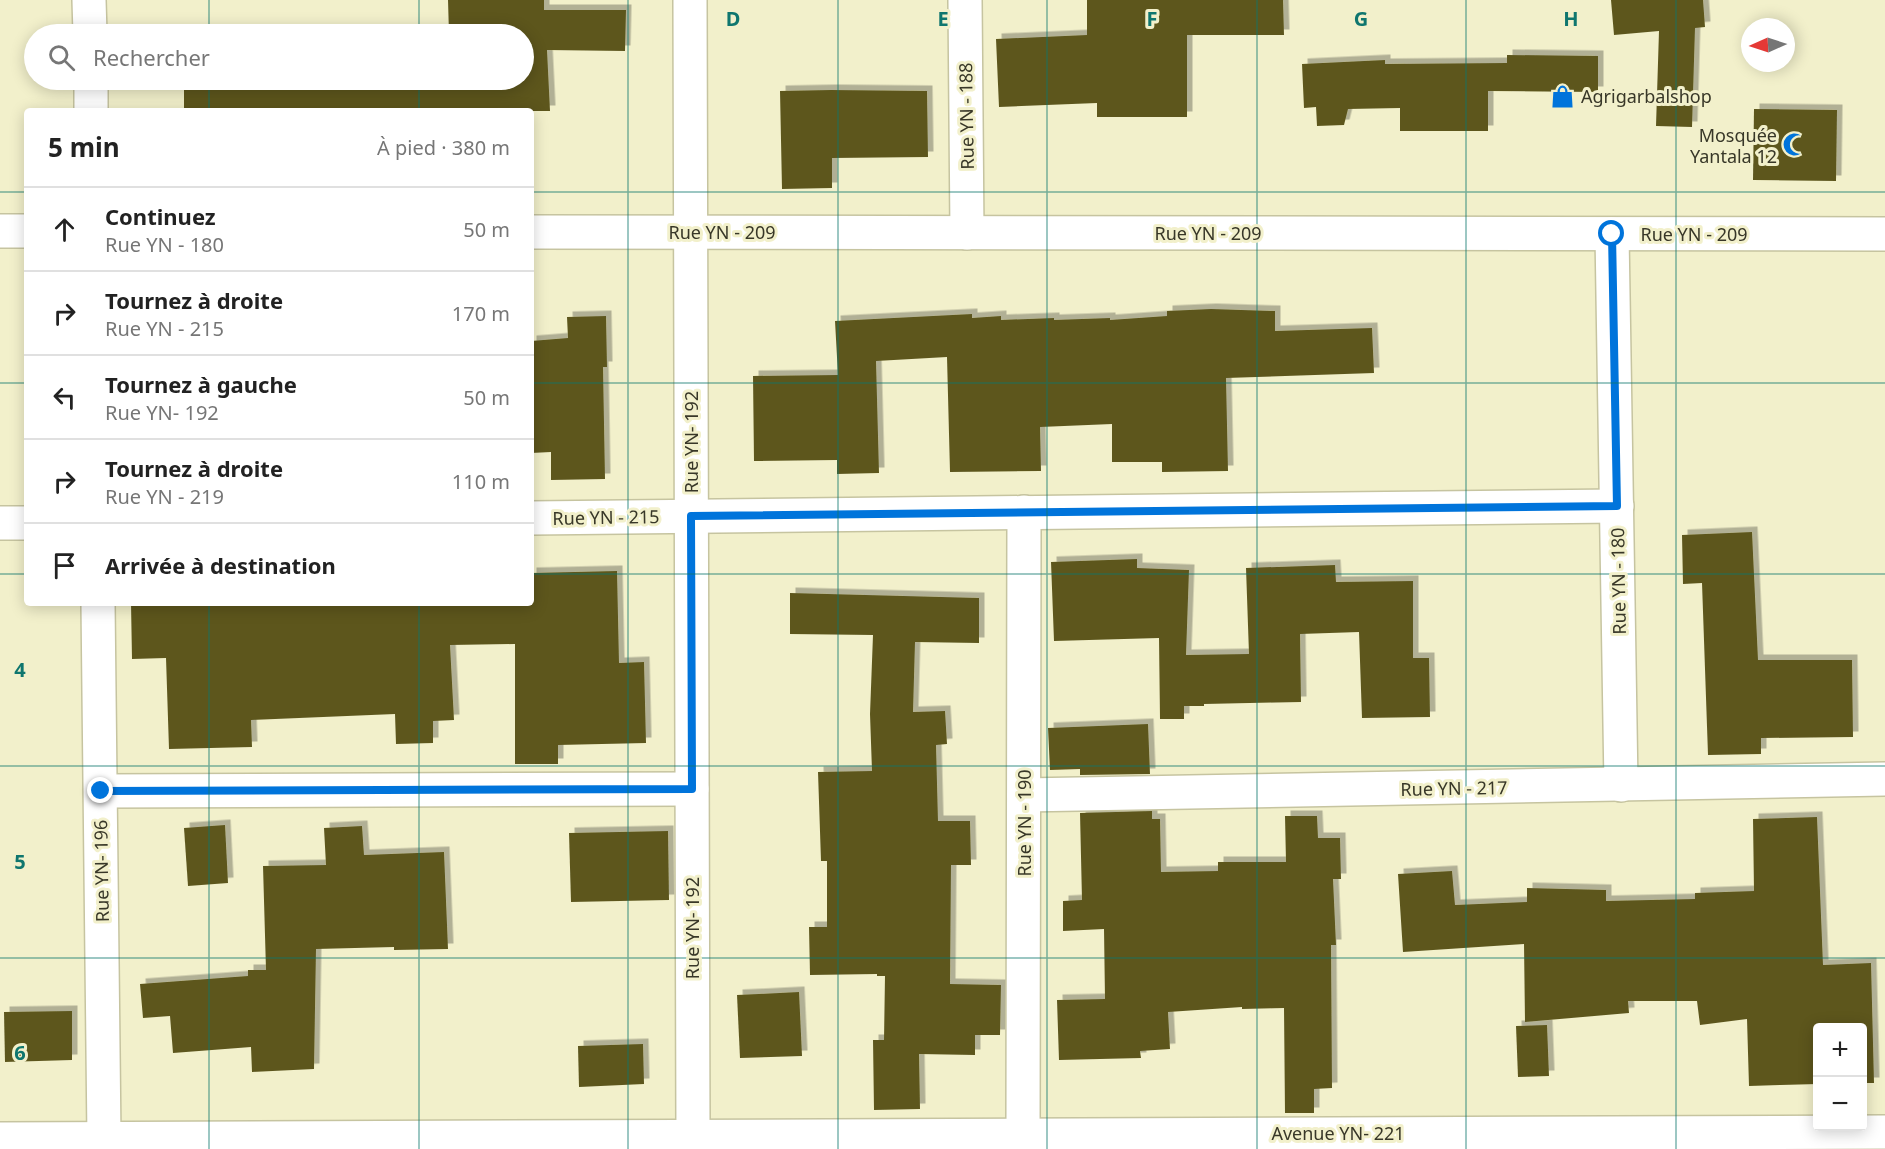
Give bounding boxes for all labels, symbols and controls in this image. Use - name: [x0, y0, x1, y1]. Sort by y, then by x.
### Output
- text: D: [726, 5, 740, 32]
- text: E: [937, 5, 949, 32]
- text: F: [1147, 5, 1157, 32]
- text: G: [1354, 5, 1368, 32]
- text: H: [1563, 5, 1579, 32]
- north arrow: [1741, 18, 1795, 72]
- search box: [24, 24, 534, 90]
- icon: search: [45, 41, 78, 74]
- text: Rechercher: [93, 42, 210, 72]
- street label: Rue YN - 188: [953, 62, 979, 170]
- shop icon: Agrigarbalshop: [1550, 83, 1576, 109]
- place label: Agrigarbalshop: [1581, 84, 1712, 108]
- place label: Mosquée Yantala 12: [1690, 123, 1777, 168]
- text: 5 min: [48, 129, 120, 165]
- mosque icon: Mosquée Yantala 12: [1782, 132, 1808, 158]
- text: À pied · 380 m: [377, 134, 510, 161]
- text: Continuez: [105, 201, 216, 231]
- icon: ahead: [48, 213, 81, 246]
- text: 50 m: [463, 216, 510, 243]
- street label: Rue YN - 209: [668, 220, 776, 244]
- route start: [1598, 220, 1624, 246]
- street label: Rue YN - 209: [1154, 221, 1262, 245]
- street label: Rue YN - 209: [1640, 222, 1748, 246]
- text: Rue YN - 180: [105, 231, 224, 258]
- text: Tournez à droite: [105, 285, 283, 315]
- icon: right: [48, 297, 81, 330]
- text: 170 m: [452, 300, 510, 327]
- text: Rue YN - 215: [105, 315, 224, 342]
- text: Tournez à gauche: [105, 369, 297, 399]
- icon: left: [48, 381, 81, 414]
- text: 50 m: [463, 384, 510, 411]
- street label: Rue YN- 192: [679, 391, 703, 493]
- text: Rue YN- 192: [105, 399, 219, 426]
- text: Tournez à droite: [105, 453, 283, 483]
- icon: right: [48, 465, 81, 498]
- text: 110 m: [452, 468, 510, 495]
- text: Rue YN - 219: [105, 483, 224, 510]
- street label: Rue YN - 215: [552, 504, 660, 530]
- street label: Rue YN - 180: [1605, 527, 1631, 635]
- icon: arrive: [48, 549, 81, 582]
- text: Arrivée à destination: [105, 550, 336, 580]
- text: 4: [14, 656, 26, 683]
- street label: Rue YN - 190: [1012, 769, 1036, 877]
- street label: Rue YN - 217: [1400, 775, 1508, 801]
- route end: [87, 777, 113, 803]
- street label: Rue YN- 196: [88, 820, 114, 922]
- text: 5: [14, 848, 26, 875]
- street label: Rue YN- 192: [680, 877, 704, 979]
- map controls: [1813, 1023, 1867, 1131]
- button: +: [1813, 1023, 1867, 1077]
- text: 6: [14, 1039, 26, 1066]
- button: −: [1813, 1077, 1867, 1131]
- street label: Avenue YN- 221: [1271, 1121, 1405, 1145]

